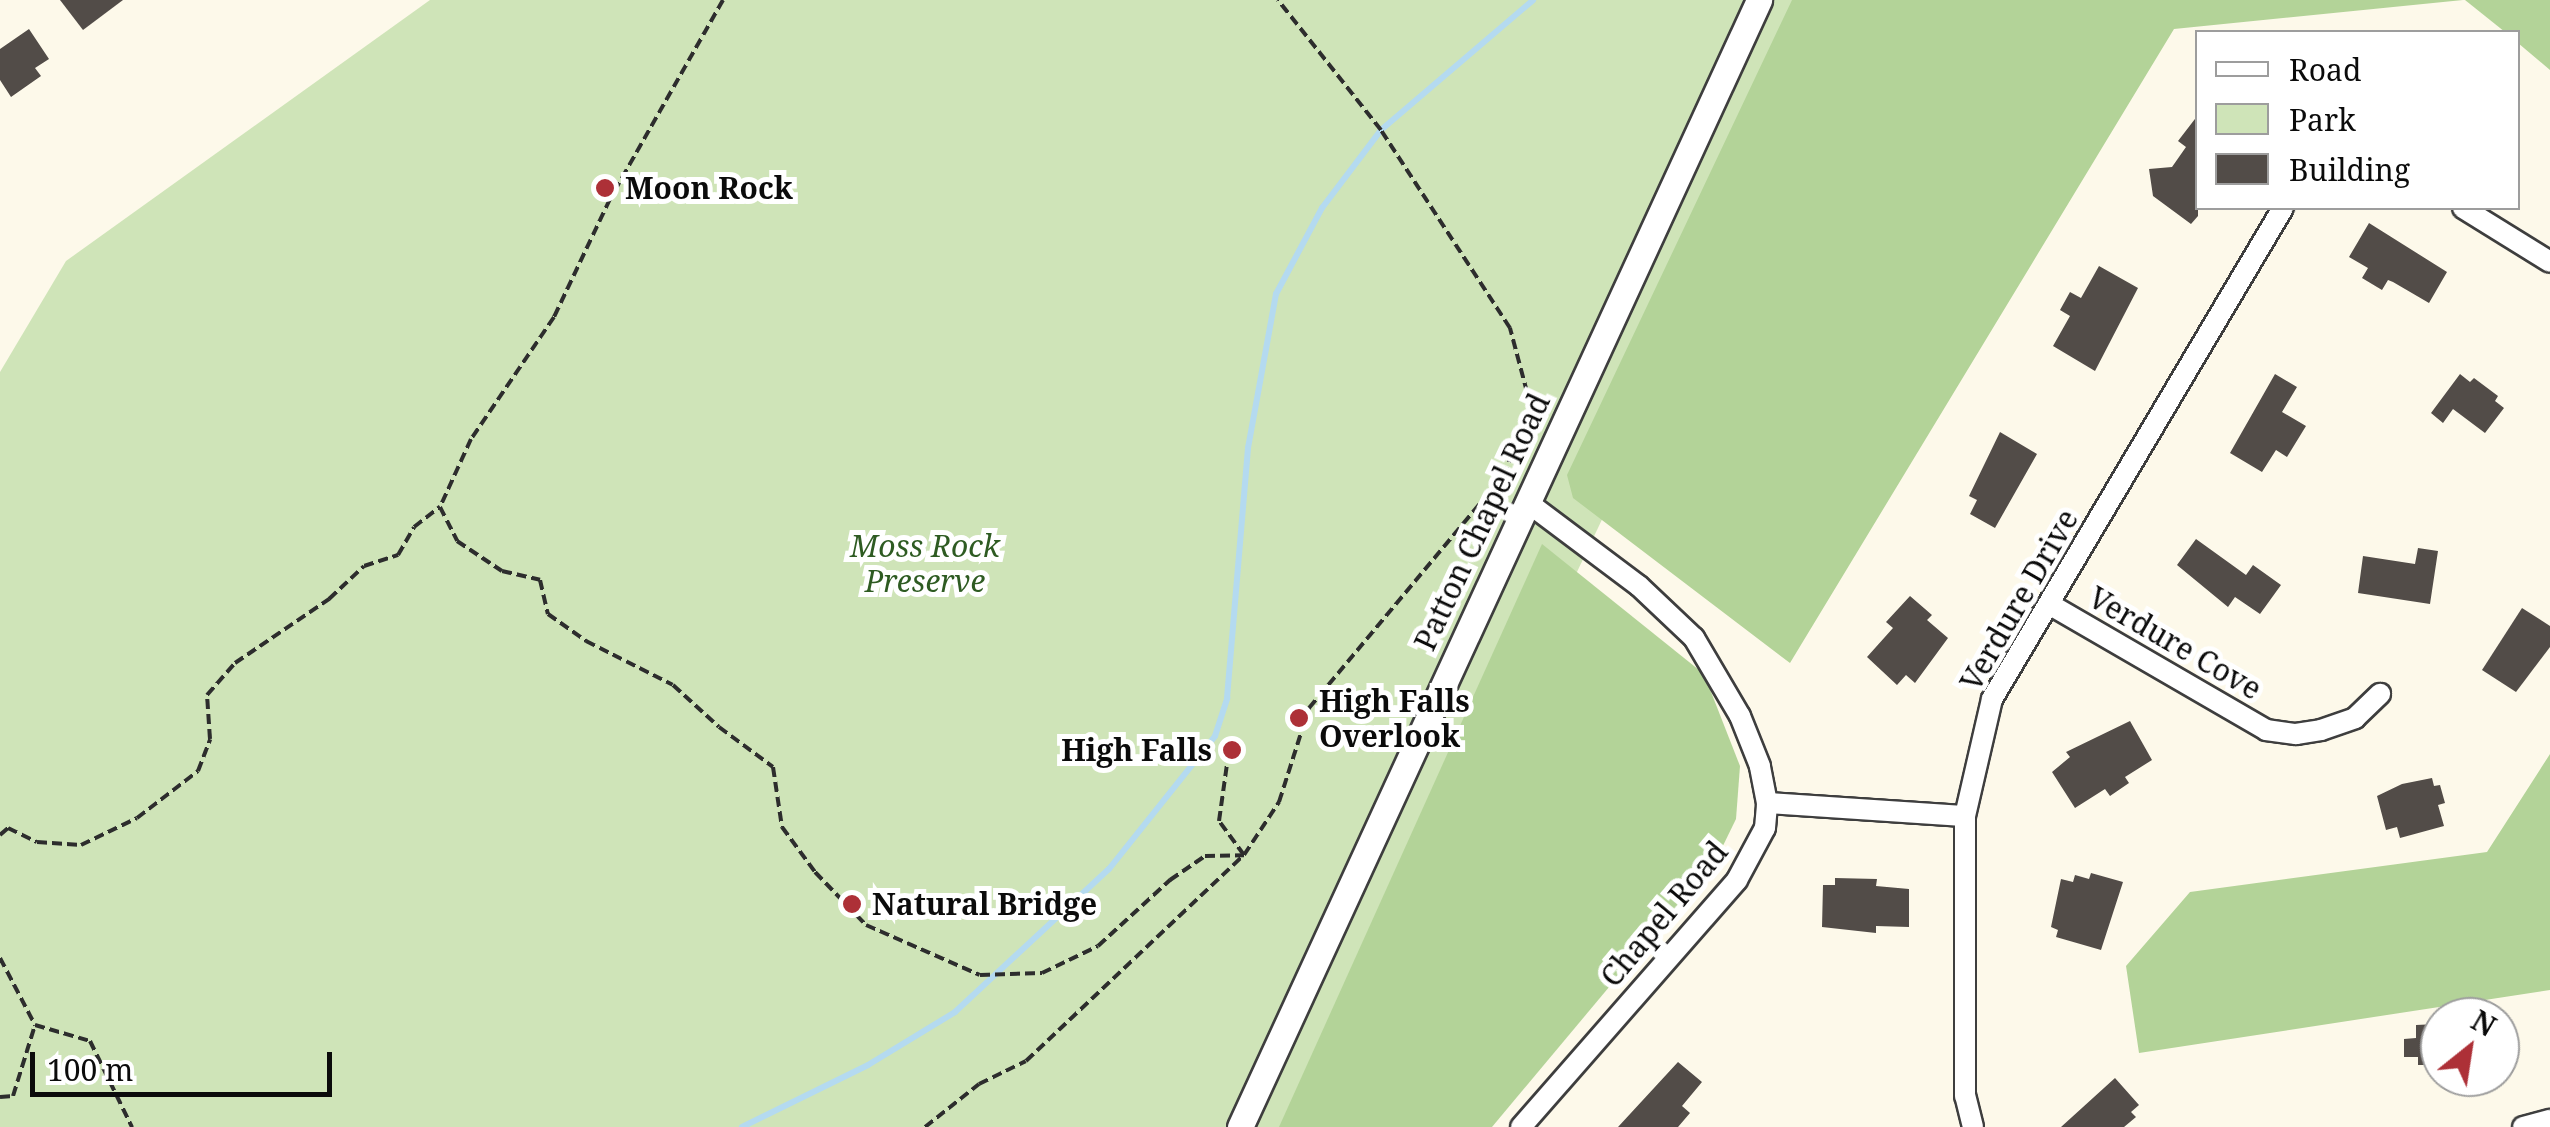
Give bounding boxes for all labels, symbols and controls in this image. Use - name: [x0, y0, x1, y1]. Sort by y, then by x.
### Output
- legend: [2195, 30, 2520, 210]
- text: Road: [2289, 49, 2361, 90]
- text: Park: [2289, 99, 2356, 140]
- text: Building: [2289, 149, 2410, 190]
- place label: Moon Rock: [625, 170, 793, 206]
- marker: Moon Rock: [594, 177, 616, 199]
- street label: Patton Chapel Road: [1407, 388, 1557, 656]
- street label: Verdure Drive: [1953, 503, 2085, 697]
- park label: Moss Rock Preserve: [850, 528, 1000, 598]
- street label: Verdure Cove: [2082, 579, 2268, 707]
- place label: High Falls Overlook: [1319, 683, 1470, 754]
- marker: High Falls Overlook: [1288, 707, 1310, 729]
- place label: High Falls: [1061, 732, 1212, 768]
- marker: High Falls: [1221, 739, 1243, 761]
- street label: Chapel Road: [1593, 834, 1735, 994]
- place label: Natural Bridge: [872, 886, 1097, 922]
- marker: Natural Bridge: [841, 893, 863, 915]
- north arrow: [2420, 997, 2520, 1097]
- text: N: [2465, 1001, 2503, 1045]
- scale bar: [35, 1032, 338, 1094]
- text: 100 m: [47, 1049, 133, 1090]

